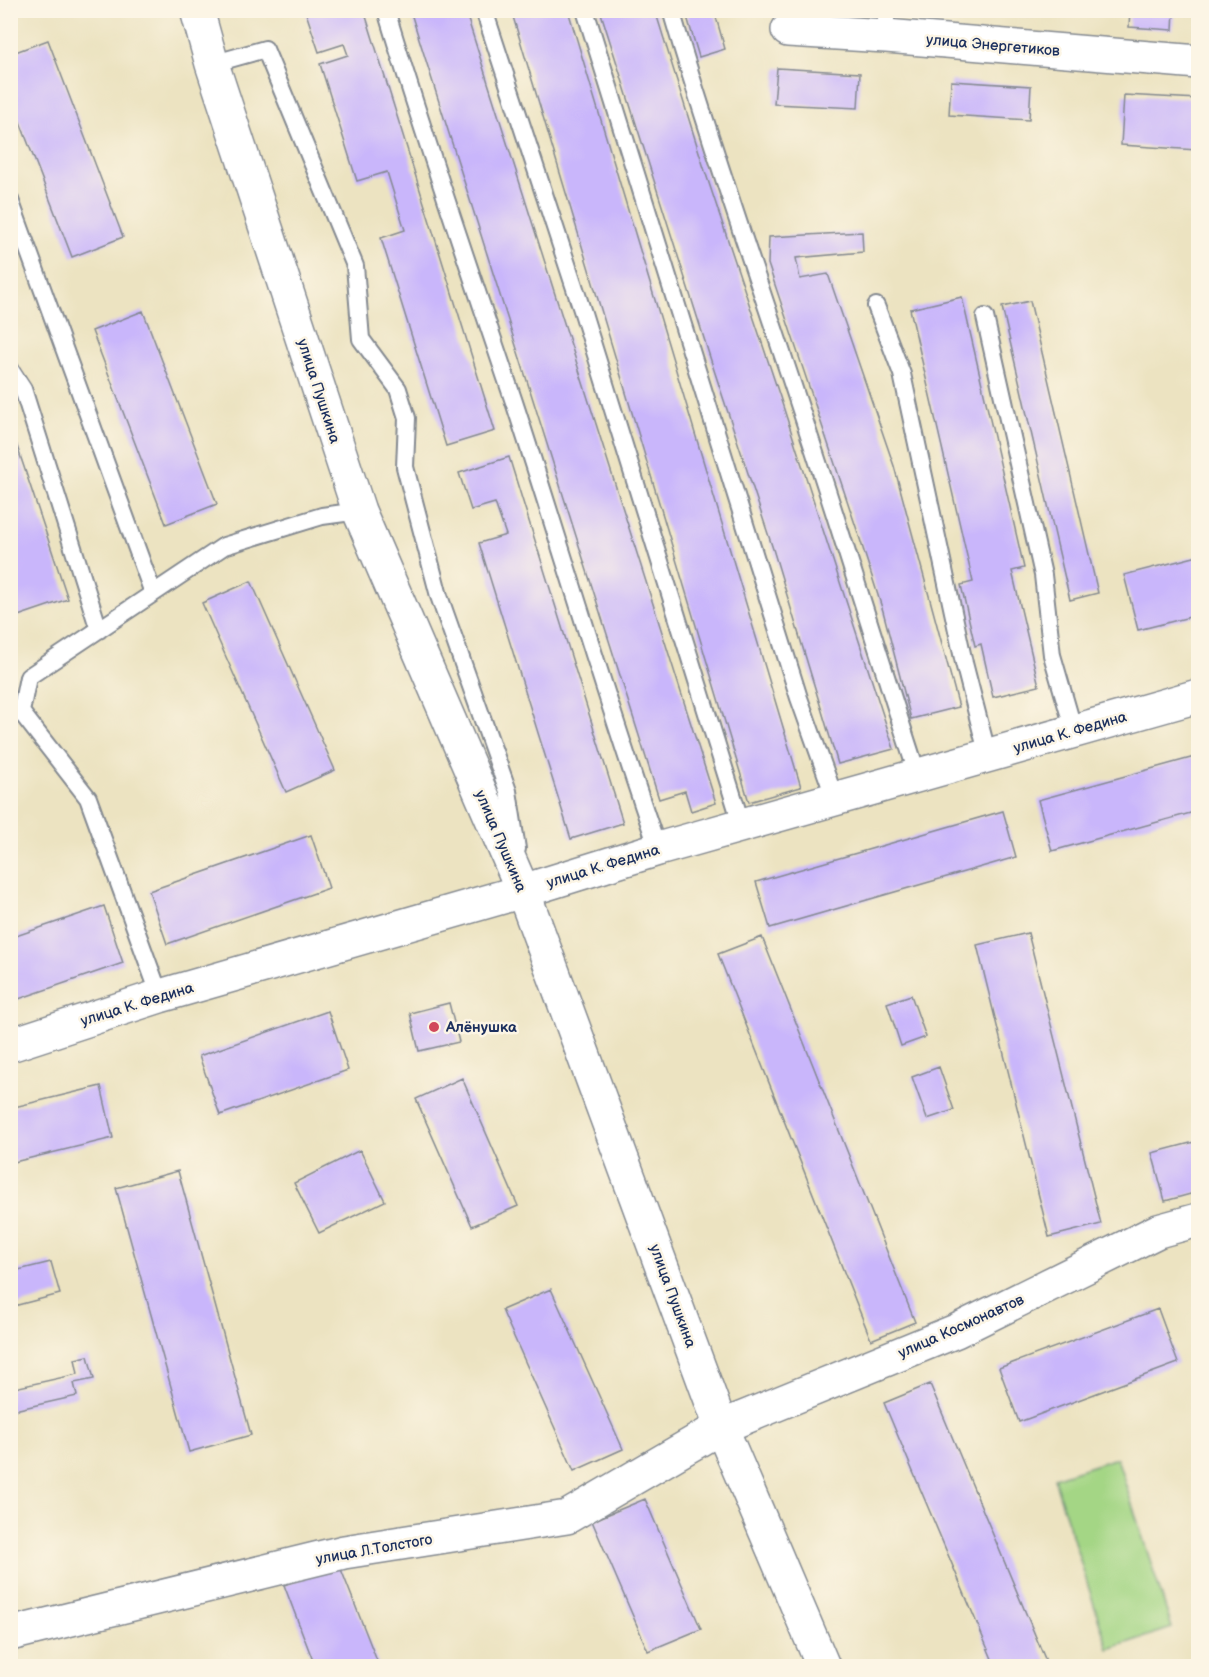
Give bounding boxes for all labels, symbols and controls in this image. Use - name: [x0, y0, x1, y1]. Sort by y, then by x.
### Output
- street label: улица Энергетиков: [925, 30, 1061, 61]
- street label: улица Пушкина: [293, 336, 344, 446]
- street label: улица К. Федина: [1011, 707, 1129, 758]
- street label: улица Пушкина: [471, 787, 531, 895]
- street label: улица К. Федина: [544, 840, 662, 893]
- street label: улица К. Федина: [78, 978, 196, 1031]
- place label: Алёнушка: [445, 1018, 517, 1037]
- marker: Алёнушка: [427, 1020, 441, 1034]
- street label: улица Пушкина: [645, 1242, 700, 1351]
- street label: улица Космонавтов: [895, 1290, 1027, 1363]
- street label: улица Л.Толстого: [314, 1530, 434, 1569]

